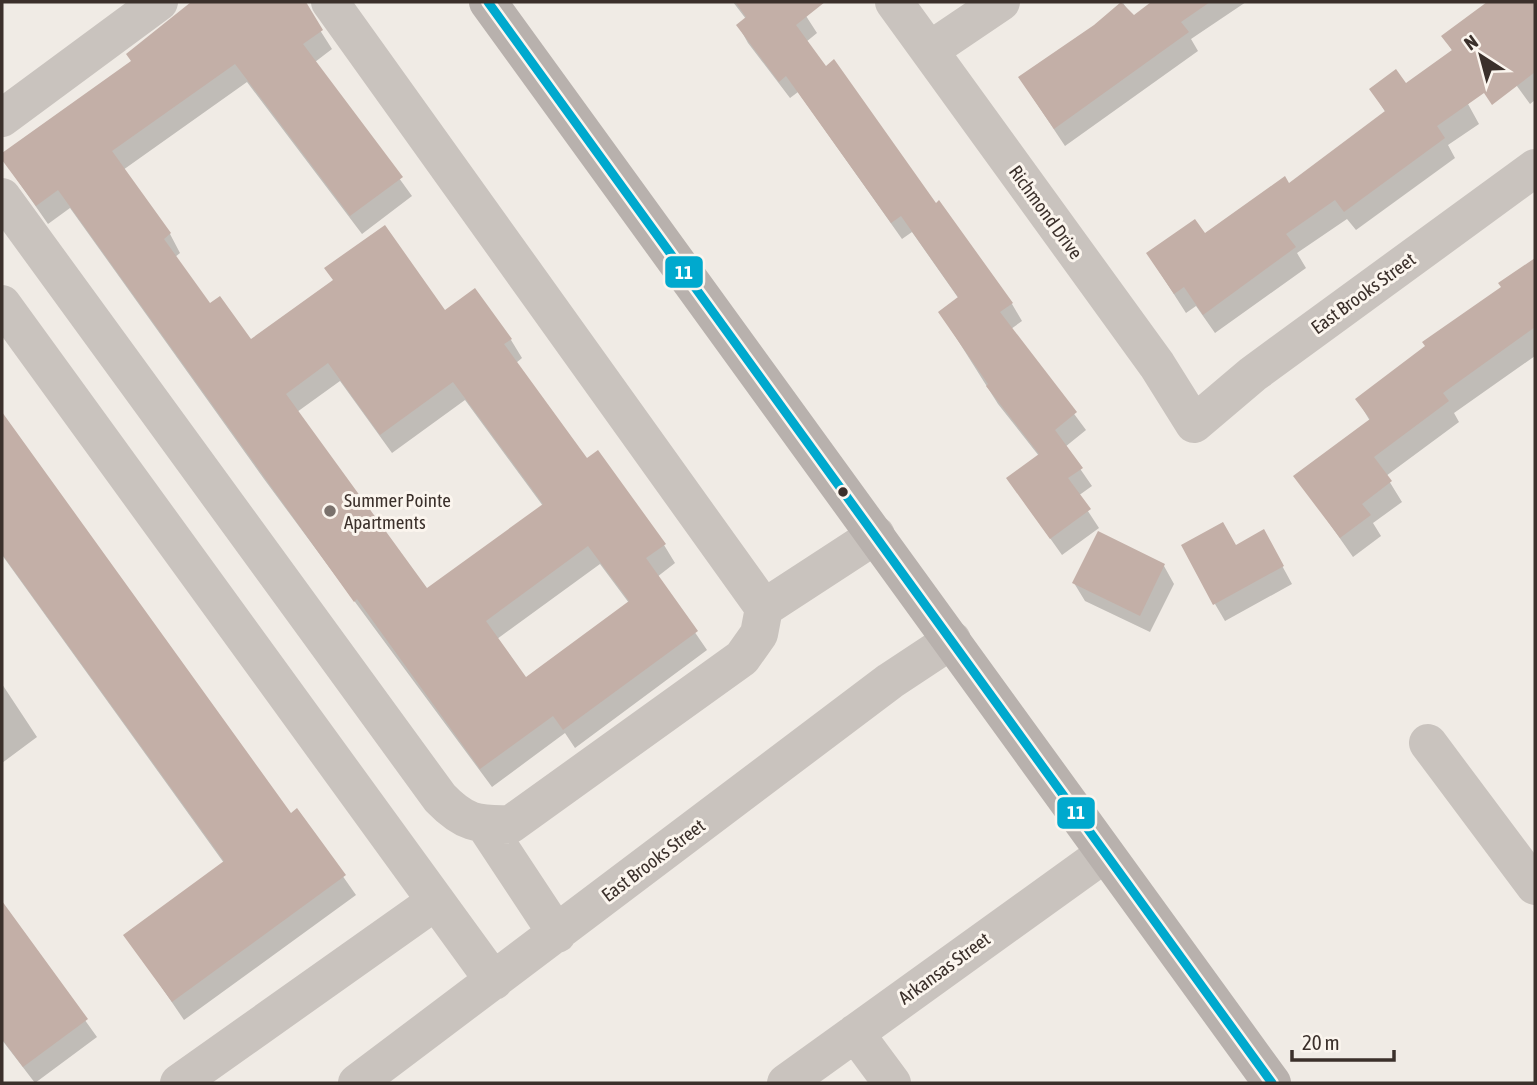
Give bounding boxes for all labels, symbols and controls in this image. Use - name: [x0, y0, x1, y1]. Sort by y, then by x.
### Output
- north arrow: [1446, 21, 1516, 91]
- text: N: [1460, 30, 1482, 54]
- street label: Richmond Drive: [1005, 161, 1087, 263]
- street label: East Brooks Street: [1307, 248, 1419, 338]
- line badge: 11: [664, 255, 704, 289]
- text: 11: [675, 261, 693, 283]
- unlabelled marker: [836, 485, 850, 499]
- place label: Summer Pointe Apartments: [344, 489, 451, 533]
- marker: Summer Pointe Apartments: [322, 503, 338, 519]
- line badge: 11: [1056, 796, 1096, 830]
- text: 11: [1067, 801, 1085, 823]
- street label: East Brooks Street: [597, 814, 709, 906]
- street label: Arkansas Street: [894, 927, 994, 1009]
- scale bar: [1292, 1018, 1394, 1062]
- text: 20 m: [1302, 1030, 1340, 1054]

